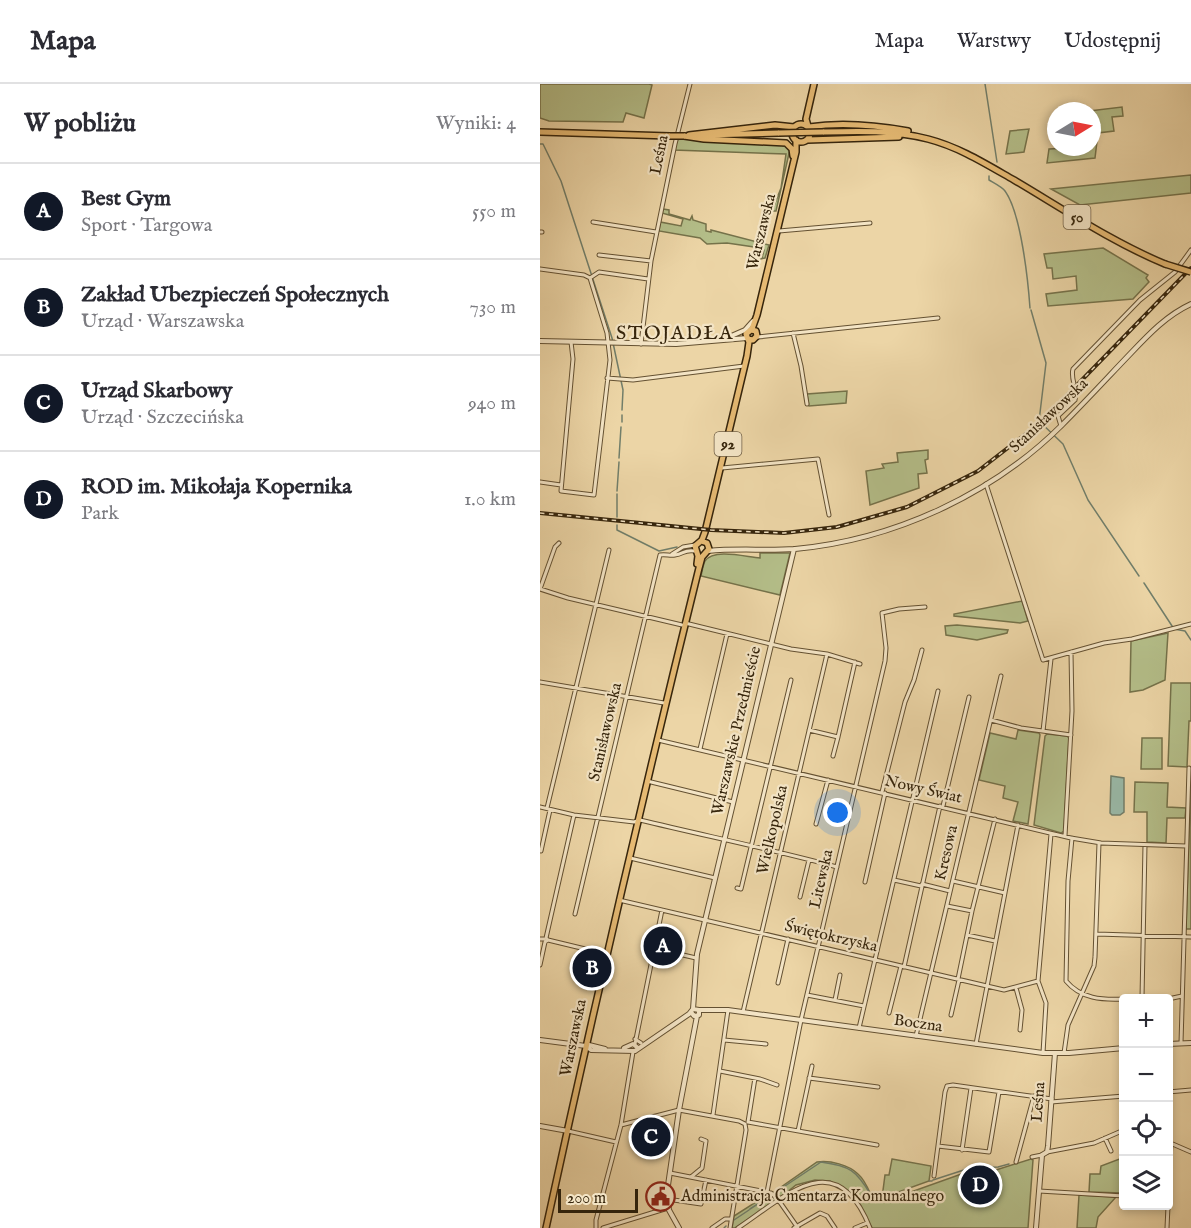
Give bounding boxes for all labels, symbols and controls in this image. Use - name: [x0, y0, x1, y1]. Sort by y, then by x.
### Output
- text: Mapa: [30, 24, 96, 59]
- text: Mapa: [874, 28, 924, 55]
- text: Warstwy: [957, 28, 1031, 55]
- text: Udostępnij: [1064, 28, 1161, 55]
- north arrow: [1047, 102, 1101, 156]
- text: W pobliżu: [24, 107, 136, 140]
- text: Wyniki: 4: [436, 111, 516, 136]
- street label: Leśna: [646, 133, 674, 177]
- text: Best Gym: [81, 185, 171, 213]
- street label: Warszawska: [743, 191, 781, 272]
- text: A: [37, 199, 50, 224]
- text: 550 m: [472, 199, 516, 224]
- road number: 50: [1064, 205, 1090, 229]
- text: Sport · Targowa: [81, 213, 212, 238]
- text: Zakład Ubezpieczeń Społecznych: [81, 281, 389, 309]
- text: B: [37, 295, 50, 320]
- text: 730 m: [470, 295, 516, 320]
- text: Urząd · Warszawska: [81, 309, 244, 334]
- district label: STOJADŁA: [616, 321, 734, 346]
- street label: Stanisławowska: [1005, 374, 1093, 458]
- text: Urząd Skarbowy: [81, 377, 233, 405]
- text: C: [36, 391, 51, 416]
- text: 940 m: [468, 391, 516, 416]
- text: Urząd · Szczecińska: [81, 405, 244, 430]
- road number: 92: [714, 432, 741, 456]
- text: ROD im. Mikołaja Kopernika: [81, 473, 352, 501]
- text: D: [35, 487, 52, 512]
- text: 1.0 km: [464, 487, 516, 512]
- text: Park: [81, 501, 119, 526]
- street label: Warszawskie Przedmieście: [708, 645, 766, 817]
- street label: Stanisławowska: [585, 681, 627, 783]
- street label: Nowy Świat: [882, 769, 965, 809]
- street label: Wielkopolska: [753, 783, 793, 877]
- your location: [823, 798, 852, 827]
- street label: Kresowa: [931, 823, 963, 883]
- street label: Litewska: [806, 847, 839, 911]
- street label: Świętokrzyska: [783, 915, 880, 957]
- pin: A: [644, 924, 682, 968]
- pin: B: [572, 946, 612, 990]
- map controls: [1119, 994, 1173, 1210]
- button: +: [1119, 994, 1173, 1048]
- street label: Warszawska: [556, 998, 592, 1078]
- street label: Boczna: [892, 1011, 944, 1037]
- button: −: [1119, 1048, 1173, 1102]
- street label: Leśna: [1028, 1081, 1050, 1123]
- button: locate: [1119, 1102, 1173, 1156]
- pin: C: [632, 1114, 670, 1160]
- button: layers: [1119, 1156, 1173, 1210]
- pin: D: [960, 1162, 1000, 1208]
- public building icon: Administracja Cmentarza Komunalnego: [644, 1181, 676, 1213]
- scale bar: [558, 1186, 638, 1214]
- place label: Administracja Cmentarza Komunalnego: [680, 1187, 944, 1207]
- text: 200 m: [567, 1189, 606, 1209]

